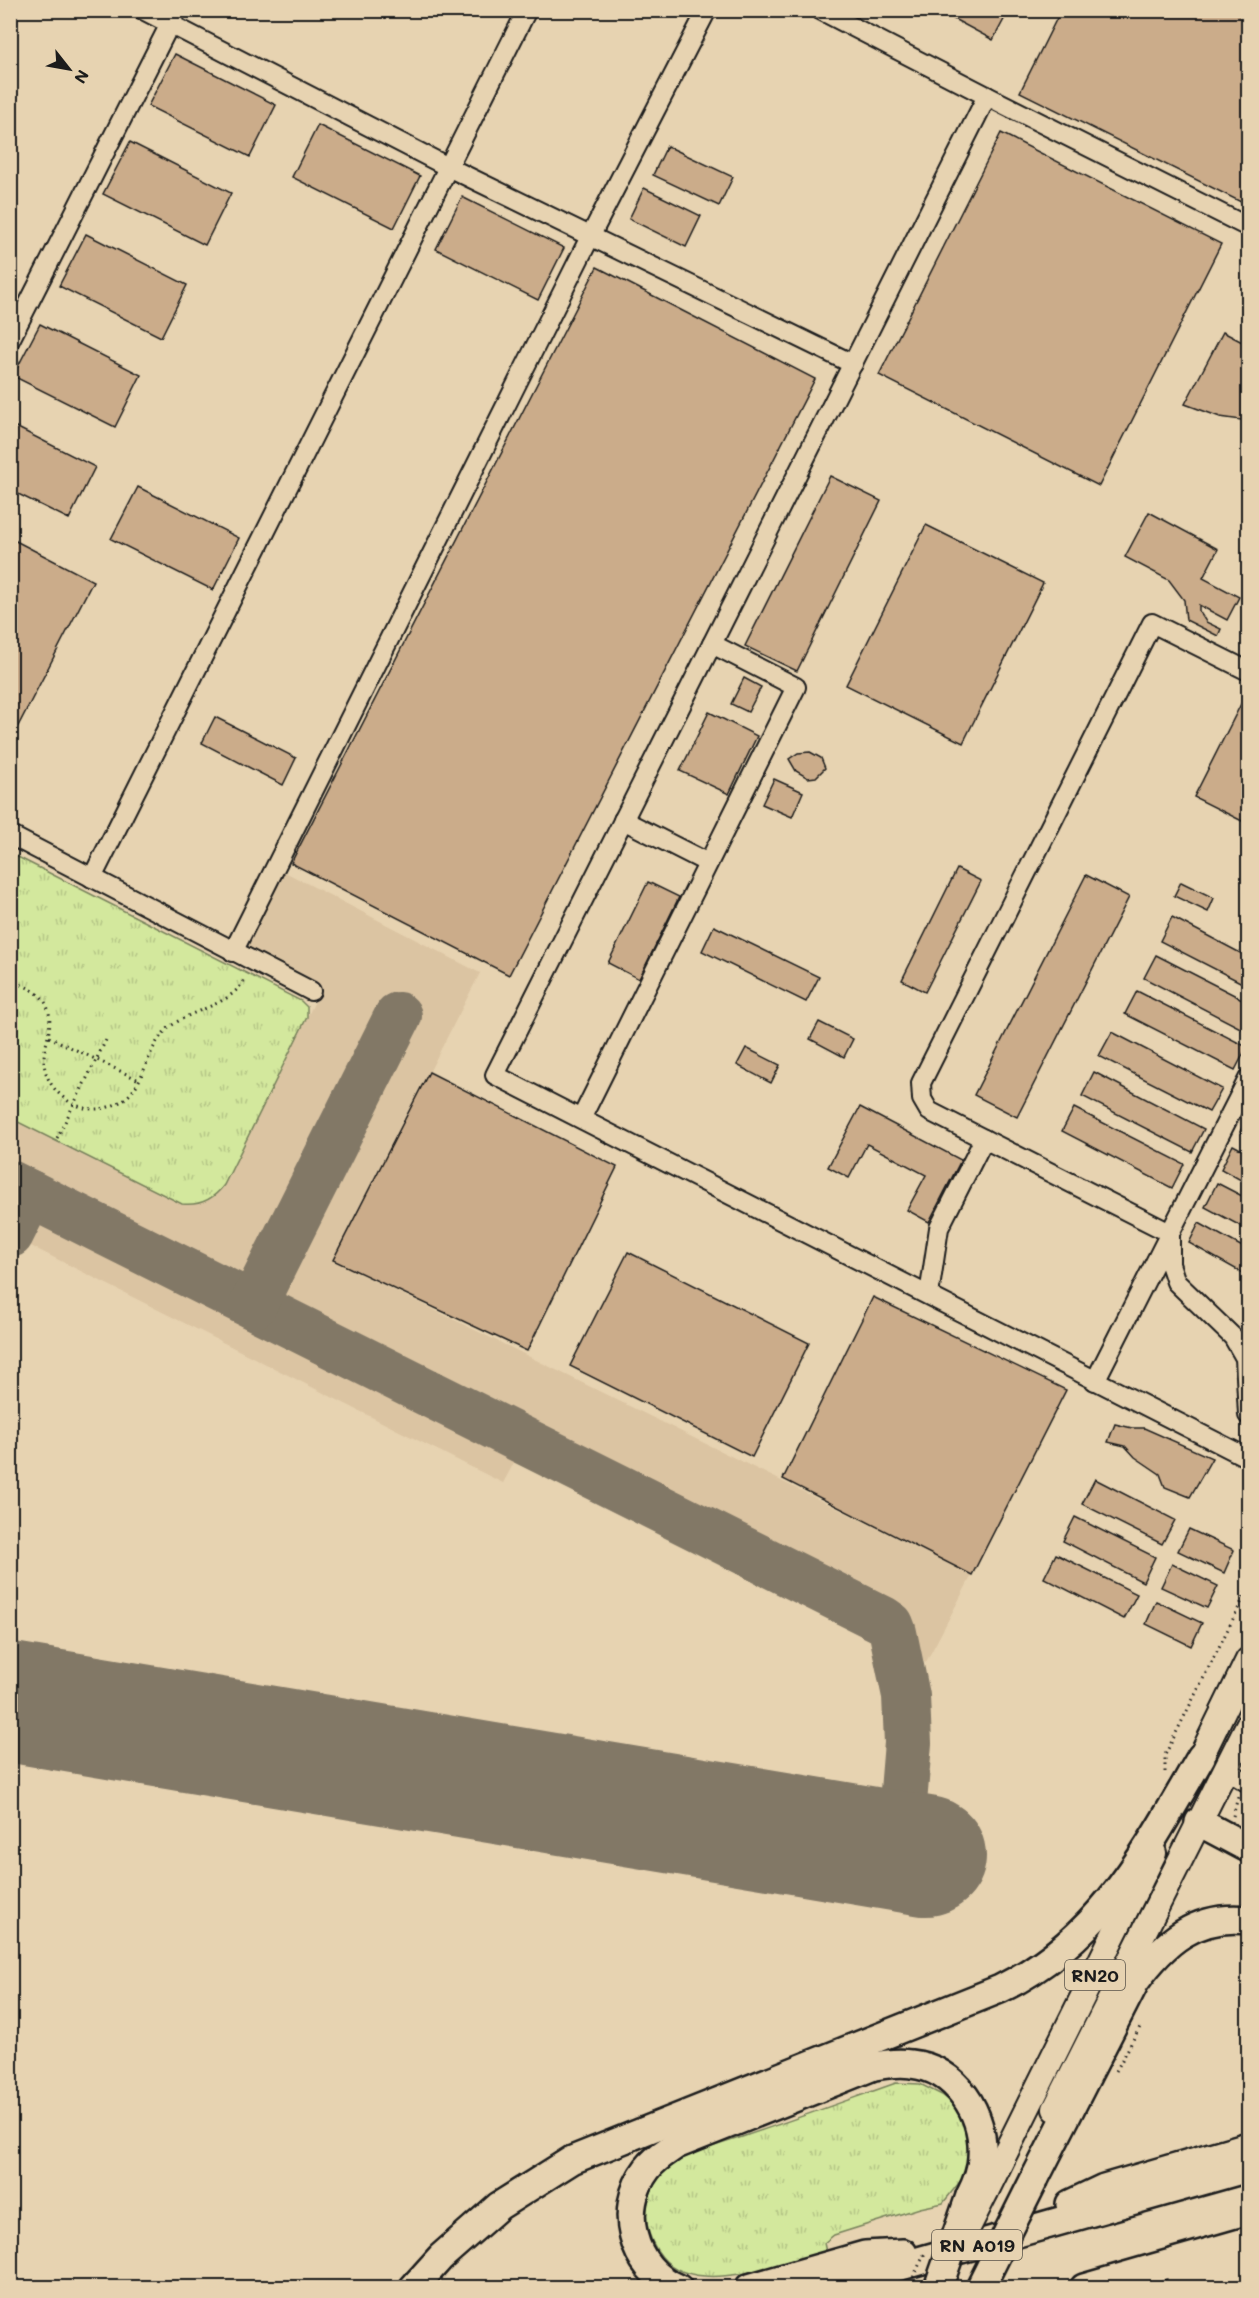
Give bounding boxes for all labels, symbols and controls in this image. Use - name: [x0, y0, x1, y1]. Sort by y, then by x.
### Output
- north arrow: [39, 39, 99, 99]
- text: N: [70, 66, 94, 88]
- road number: RN20: [1065, 1960, 1125, 1990]
- road number: RN A019: [932, 2230, 1022, 2260]

